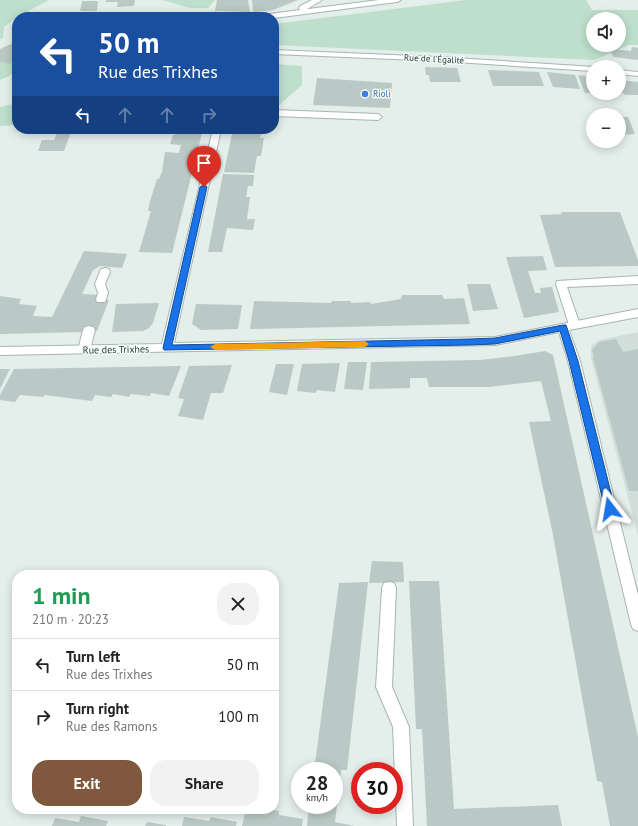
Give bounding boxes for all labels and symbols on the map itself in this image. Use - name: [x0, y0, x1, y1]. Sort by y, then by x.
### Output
- street label: Rue de l'Égalité: [404, 51, 465, 66]
- place label: Rioli: [373, 88, 391, 99]
- marker: Rioli: [360, 89, 370, 99]
- pin: [187, 146, 221, 187]
- street label: Rue des Trixhes: [83, 342, 149, 357]
- position arrow: [589, 488, 631, 530]
- speed limit sign: 30: [351, 762, 403, 814]

